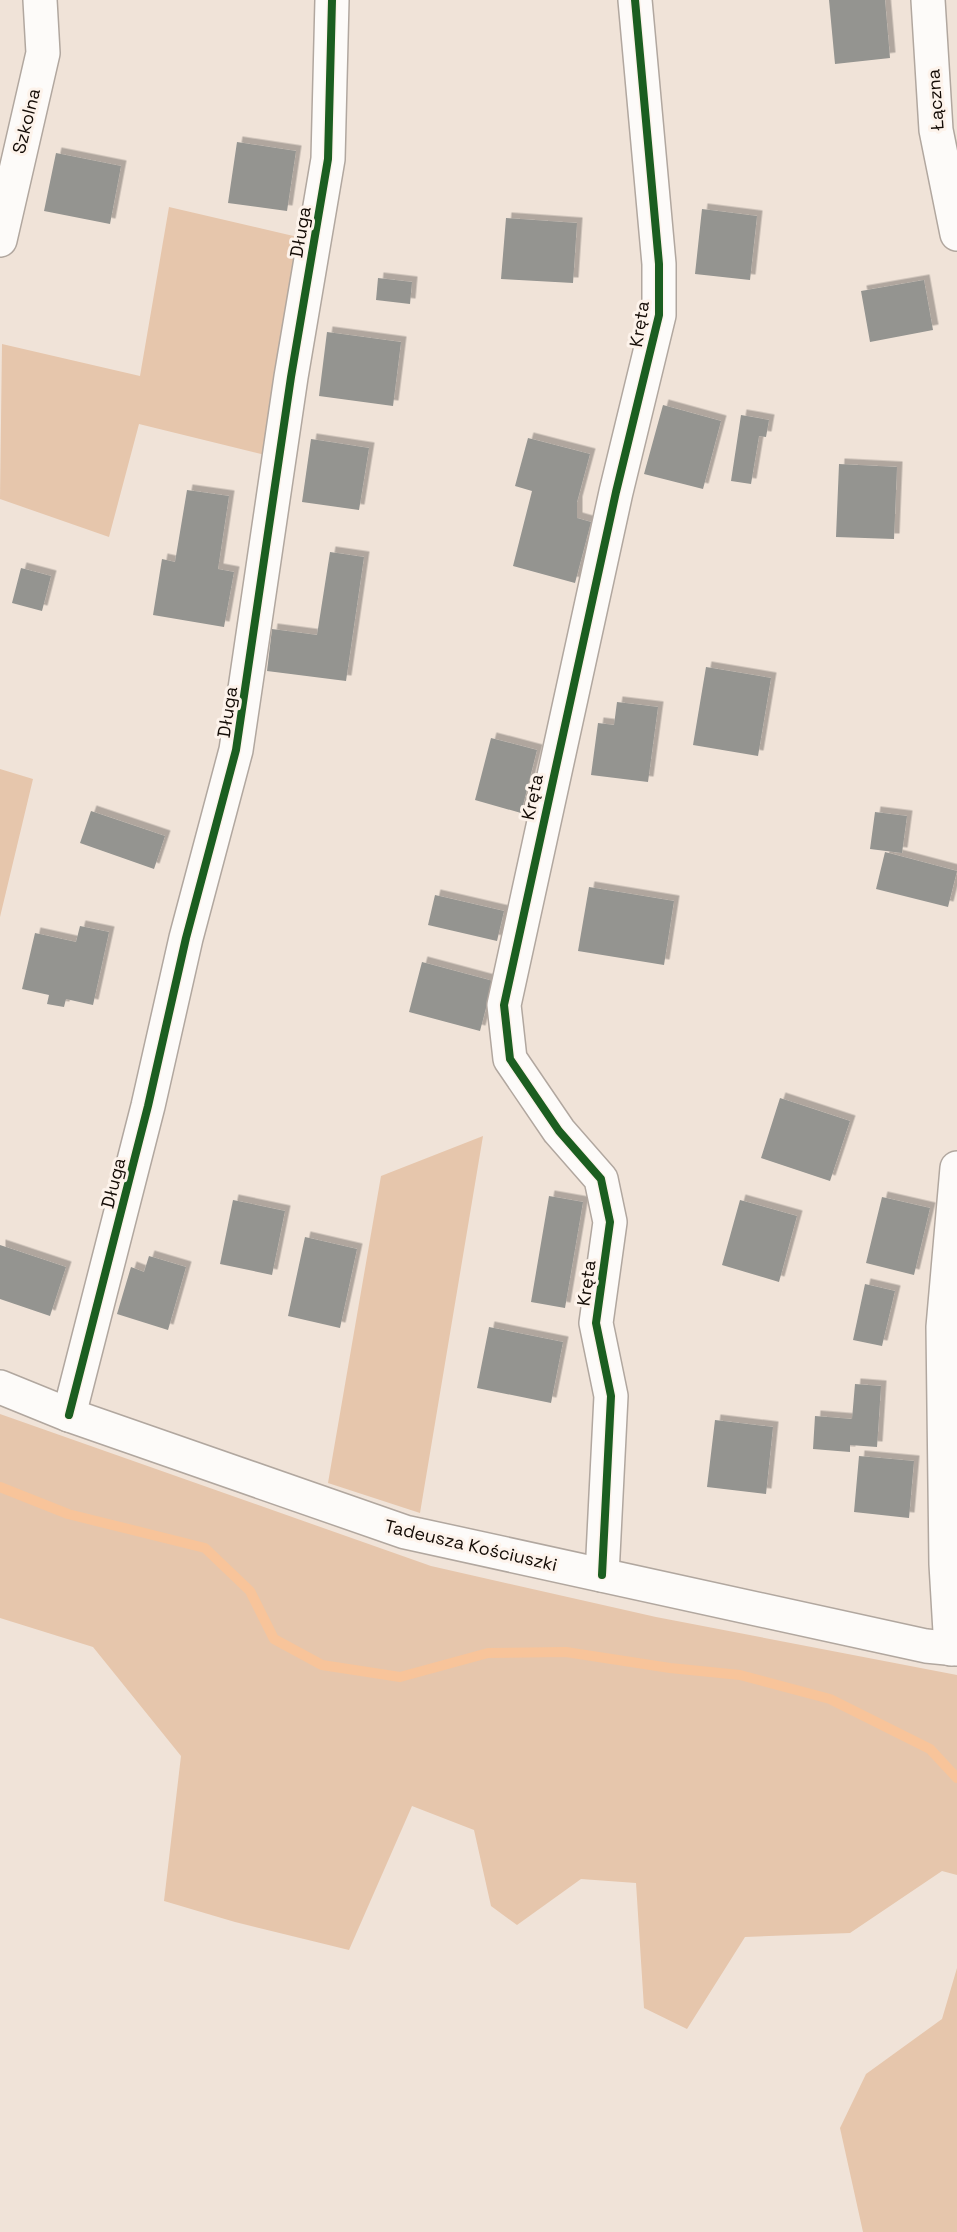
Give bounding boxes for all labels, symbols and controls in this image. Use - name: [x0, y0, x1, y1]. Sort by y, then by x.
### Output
- street label: Łączna: [921, 68, 949, 132]
- street label: Szkolna: [7, 86, 45, 156]
- street label: Długa: [284, 205, 316, 259]
- street label: Kręta: [624, 299, 654, 349]
- street label: Długa: [212, 685, 242, 739]
- street label: Kręta: [516, 772, 548, 822]
- street label: Długa: [96, 1155, 130, 1211]
- street label: Kręta: [571, 1258, 601, 1308]
- street label: Tadeusza Kościuszki: [382, 1514, 560, 1576]

